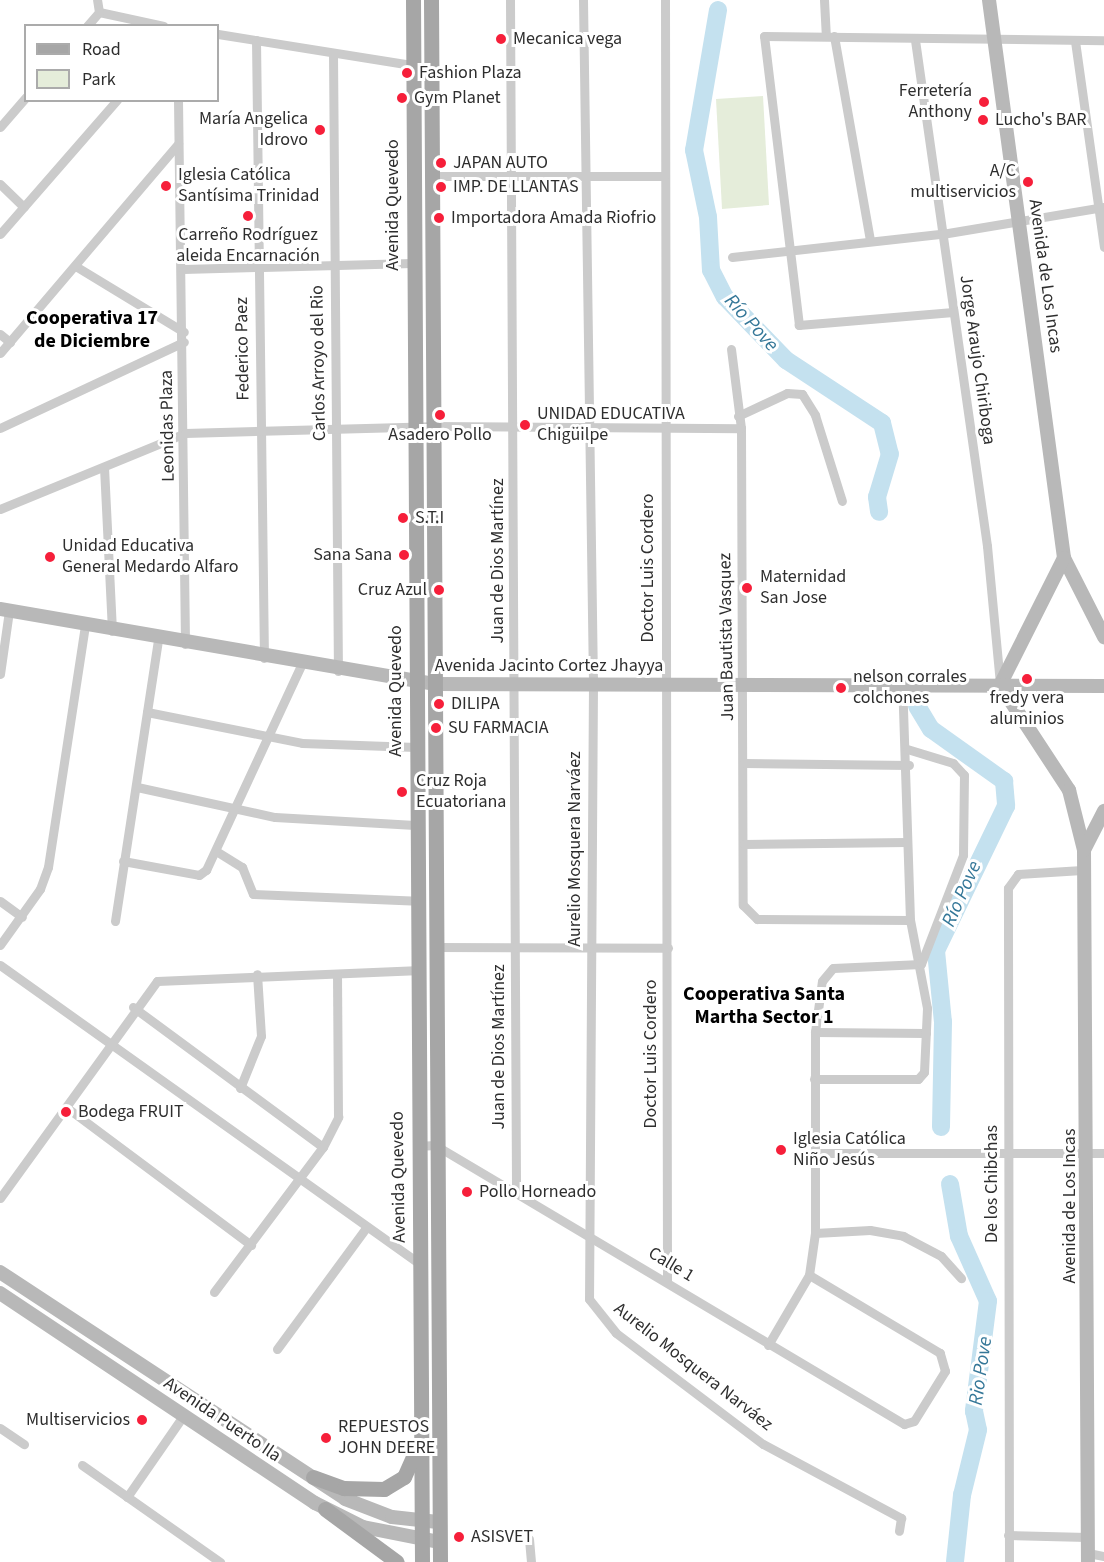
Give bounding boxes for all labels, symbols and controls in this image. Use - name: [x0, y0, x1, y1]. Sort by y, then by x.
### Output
- legend: [24, 24, 219, 102]
- place label: Mecanica vega: [513, 28, 622, 50]
- marker: Mecanica vega: [494, 32, 508, 46]
- text: Road: [82, 37, 121, 62]
- place label: Fashion Plaza: [419, 62, 521, 84]
- marker: Fashion Plaza: [400, 66, 414, 80]
- text: Park: [82, 67, 116, 92]
- place label: Ferretería Anthony: [899, 81, 972, 124]
- place label: Gym Planet: [414, 87, 501, 109]
- marker: Gym Planet: [395, 91, 409, 105]
- marker: Ferretería Anthony: [977, 95, 991, 109]
- place label: María Angelica Idrovo: [199, 109, 308, 152]
- place label: Lucho's BAR: [995, 109, 1086, 131]
- marker: Lucho's BAR: [976, 113, 990, 127]
- marker: María Angelica Idrovo: [313, 123, 327, 137]
- street label: Avenida Quevedo: [382, 139, 404, 271]
- place label: JAPAN AUTO: [453, 152, 548, 174]
- marker: JAPAN AUTO: [434, 156, 448, 170]
- place label: A/C multiservicios: [910, 161, 1016, 204]
- place label: Iglesia Católica Santísima Trinidad: [178, 165, 319, 207]
- marker: A/C multiservicios: [1021, 175, 1035, 189]
- place label: IMP. DE LLANTAS: [453, 176, 579, 198]
- marker: Iglesia Católica Santísima Trinidad: [159, 179, 173, 193]
- marker: IMP. DE LLANTAS: [434, 180, 448, 194]
- street label: Avenida de Los Incas: [1024, 198, 1066, 354]
- place label: Importadora Amada Riofrio: [451, 207, 656, 229]
- marker: Carreño Rodríguez aleida Encarnación: [241, 209, 255, 223]
- marker: Importadora Amada Riofrio: [432, 211, 446, 225]
- place label: Carreño Rodríguez aleida Encarnación: [176, 225, 320, 268]
- street label: Jorge Araujo Chiriboga: [954, 274, 1000, 446]
- street label: Carlos Arroyo del Rio: [307, 285, 331, 441]
- water label: Río Pove: [719, 289, 783, 357]
- street label: Federico Paez: [231, 297, 255, 401]
- district label: Cooperativa 17 de Diciembre: [26, 307, 158, 354]
- street label: Leonidas Plaza: [156, 370, 180, 482]
- place label: UNIDAD EDUCATIVA Chigüilpe: [537, 404, 685, 446]
- marker: Asadero Pollo: [433, 408, 447, 422]
- marker: UNIDAD EDUCATIVA Chigüilpe: [518, 418, 532, 432]
- place label: Asadero Pollo: [388, 424, 492, 446]
- street label: Juan de Dios Martínez: [487, 478, 509, 644]
- street label: Doctor Luis Cordero: [637, 493, 659, 643]
- place label: S.T.I: [415, 507, 444, 529]
- marker: S.T.I: [396, 511, 410, 525]
- place label: Unidad Educativa General Medardo Alfaro: [62, 536, 239, 578]
- place label: Sana Sana: [313, 544, 392, 566]
- marker: Sana Sana: [397, 548, 411, 562]
- marker: Unidad Educativa General Medardo Alfaro: [43, 550, 57, 564]
- street label: Juan Bautista Vasquez: [715, 553, 739, 721]
- place label: Maternidad San Jose: [760, 567, 846, 610]
- place label: Cruz Azul: [358, 579, 427, 601]
- marker: Maternidad San Jose: [738, 579, 756, 597]
- marker: Cruz Azul: [432, 583, 446, 597]
- street label: Avenida Quevedo: [385, 625, 407, 757]
- street label: Avenida Jacinto Cortez Jhayya: [435, 655, 663, 677]
- place label: nelson corrales colchones: [853, 667, 967, 710]
- marker: fredy vera aluminios: [1020, 672, 1034, 686]
- marker: nelson corrales colchones: [834, 681, 848, 695]
- place label: fredy vera aluminios: [990, 688, 1064, 730]
- place label: DILIPA: [451, 693, 499, 715]
- marker: DILIPA: [432, 697, 446, 711]
- place label: SU FARMACIA: [448, 717, 549, 739]
- marker: SU FARMACIA: [429, 721, 443, 735]
- street label: Aurelio Mosquera Narváez: [564, 751, 586, 947]
- place label: Cruz Roja Ecuatoriana: [416, 771, 506, 814]
- marker: Cruz Roja Ecuatoriana: [393, 783, 411, 801]
- water label: Río Pove: [937, 857, 987, 931]
- street label: Juan de Dios Martínez: [488, 964, 510, 1130]
- street label: Doctor Luis Cordero: [640, 979, 662, 1129]
- district label: Cooperativa Santa Martha Sector 1: [683, 982, 845, 1029]
- place label: Bodega FRUIT: [78, 1101, 184, 1123]
- marker: Bodega FRUIT: [59, 1105, 73, 1119]
- street label: Avenida Quevedo: [387, 1111, 411, 1243]
- street label: De los Chibchas: [981, 1125, 1003, 1243]
- place label: Iglesia Católica Niño Jesús: [793, 1129, 906, 1172]
- street label: Avenida de Los Incas: [1059, 1129, 1081, 1283]
- marker: Iglesia Católica Niño Jesús: [774, 1143, 788, 1157]
- place label: Pollo Horneado: [479, 1181, 596, 1203]
- marker: Pollo Horneado: [460, 1185, 474, 1199]
- street label: Calle 1: [644, 1243, 698, 1287]
- street label: Aurelio Mosquera Narváez: [609, 1298, 777, 1436]
- water label: Rio Pove: [964, 1335, 998, 1407]
- street label: Avenida Puerto Ila: [159, 1373, 285, 1467]
- place label: Multiservicios: [26, 1409, 130, 1431]
- marker: Multiservicios: [135, 1413, 149, 1427]
- place label: REPUESTOS JOHN DEERE: [338, 1417, 435, 1460]
- marker: REPUESTOS JOHN DEERE: [319, 1431, 333, 1445]
- place label: ASISVET: [471, 1526, 533, 1548]
- marker: ASISVET: [452, 1530, 466, 1544]

